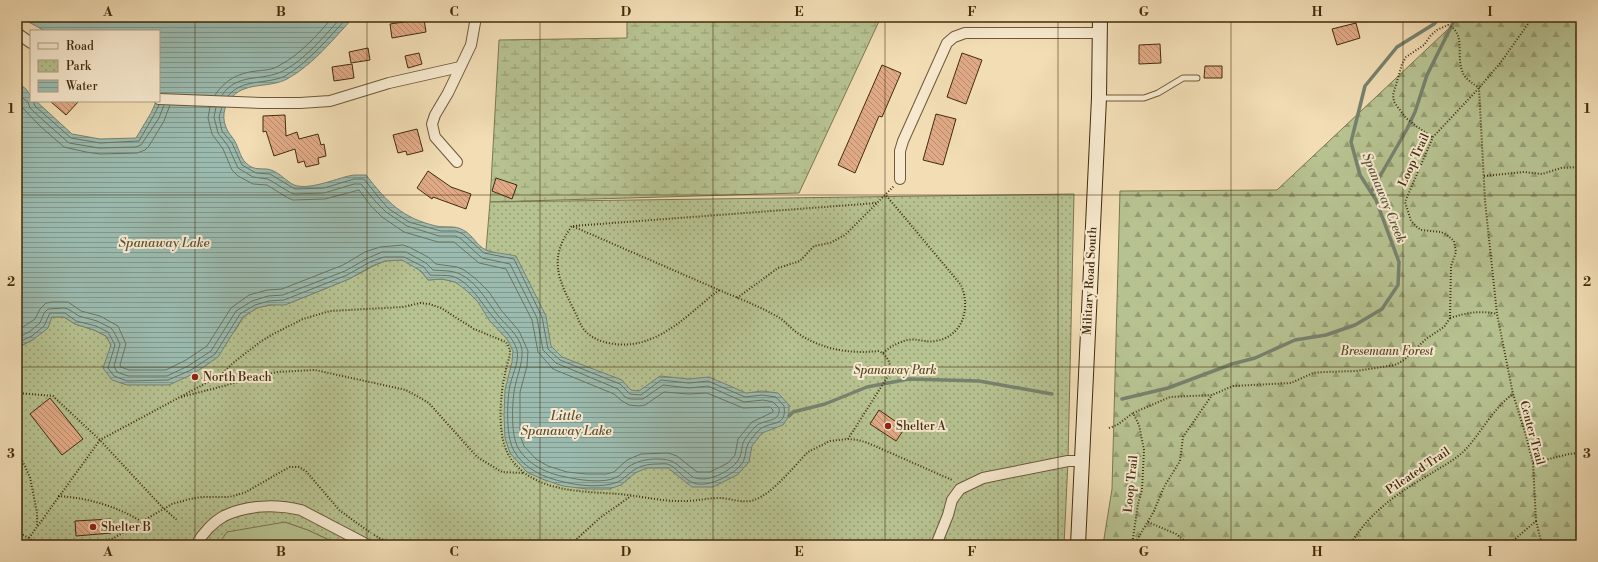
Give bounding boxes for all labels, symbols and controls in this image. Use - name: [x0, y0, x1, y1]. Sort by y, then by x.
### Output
- text: A: [102, 4, 113, 20]
- text: B: [276, 4, 286, 20]
- text: C: [449, 4, 459, 20]
- text: D: [621, 4, 631, 20]
- text: E: [794, 4, 804, 20]
- text: F: [967, 4, 977, 20]
- text: G: [1139, 4, 1150, 20]
- text: H: [1312, 4, 1323, 20]
- text: I: [1487, 4, 1493, 20]
- legend: [30, 30, 160, 102]
- text: Road: [66, 39, 94, 54]
- text: Park: [66, 59, 92, 74]
- text: Water: [65, 79, 98, 94]
- text: 1: [8, 101, 15, 117]
- text: 1: [1584, 101, 1591, 117]
- street label: Loop Trail: [1395, 130, 1433, 189]
- water label: Spanaway Creek: [1359, 150, 1410, 246]
- street label: Military Road South: [1080, 226, 1100, 336]
- water label: Spanaway Lake: [119, 235, 209, 251]
- text: 2: [7, 274, 15, 290]
- text: 2: [1583, 274, 1591, 290]
- park label: Bresemann Forest: [1340, 344, 1434, 359]
- park label: Spanaway Park: [854, 363, 936, 378]
- place label: North Beach: [203, 370, 272, 385]
- marker: North Beach: [190, 372, 200, 382]
- street label: Center Trail: [1516, 399, 1548, 467]
- water label: Little Spanaway Lake: [521, 408, 611, 439]
- place label: Shelter A: [896, 419, 947, 434]
- marker: Shelter A: [883, 421, 893, 431]
- street label: Pileated Trail: [1383, 444, 1453, 498]
- text: 3: [7, 446, 15, 462]
- text: 3: [1583, 446, 1591, 462]
- street label: Loop Trail: [1121, 454, 1142, 513]
- place label: Shelter B: [101, 520, 151, 535]
- marker: Shelter B: [88, 522, 98, 532]
- text: A: [102, 544, 113, 560]
- text: B: [276, 544, 286, 560]
- text: C: [449, 544, 459, 560]
- text: D: [621, 544, 631, 560]
- text: E: [794, 544, 804, 560]
- text: F: [967, 544, 977, 560]
- text: G: [1139, 544, 1150, 560]
- text: H: [1312, 544, 1323, 560]
- text: I: [1487, 544, 1493, 560]

